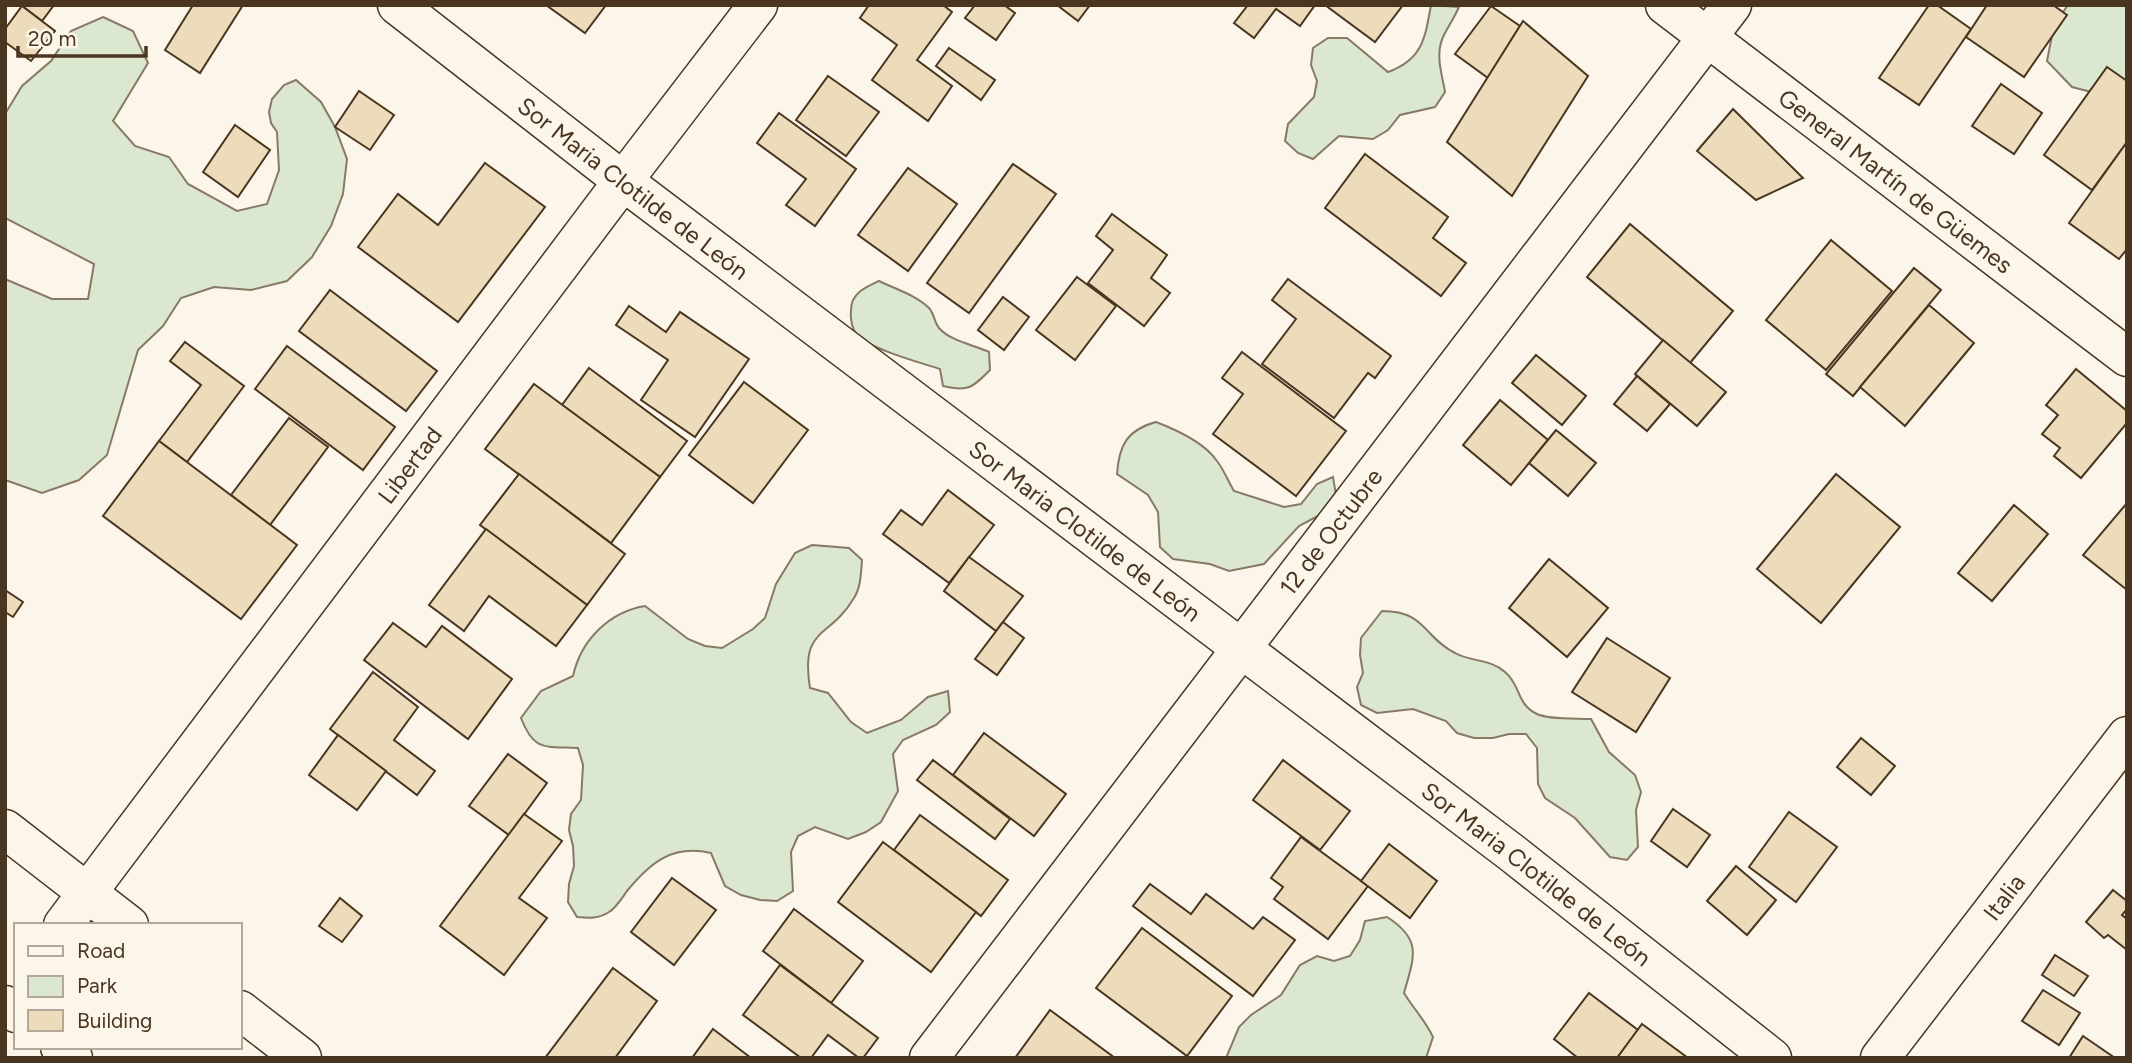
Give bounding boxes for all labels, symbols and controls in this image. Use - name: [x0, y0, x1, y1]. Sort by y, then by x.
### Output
- scale bar: [18, 14, 145, 58]
- text: 20 m: [28, 26, 76, 51]
- street label: General Martín de Güemes: [1773, 82, 2019, 279]
- street label: Sor Maria Clotilde de León: [512, 90, 755, 285]
- street label: Libertad: [371, 421, 448, 509]
- street label: Sor Maria Clotilde de León: [964, 434, 1207, 627]
- street label: 12 de Octubre: [1273, 462, 1388, 601]
- street label: Sor Maria Clotilde de León: [1416, 776, 1657, 972]
- street label: Italia: [1977, 868, 2031, 926]
- legend: [14, 923, 242, 1049]
- text: Road: [77, 938, 125, 963]
- text: Park: [77, 973, 118, 998]
- text: Building: [77, 1008, 152, 1033]

